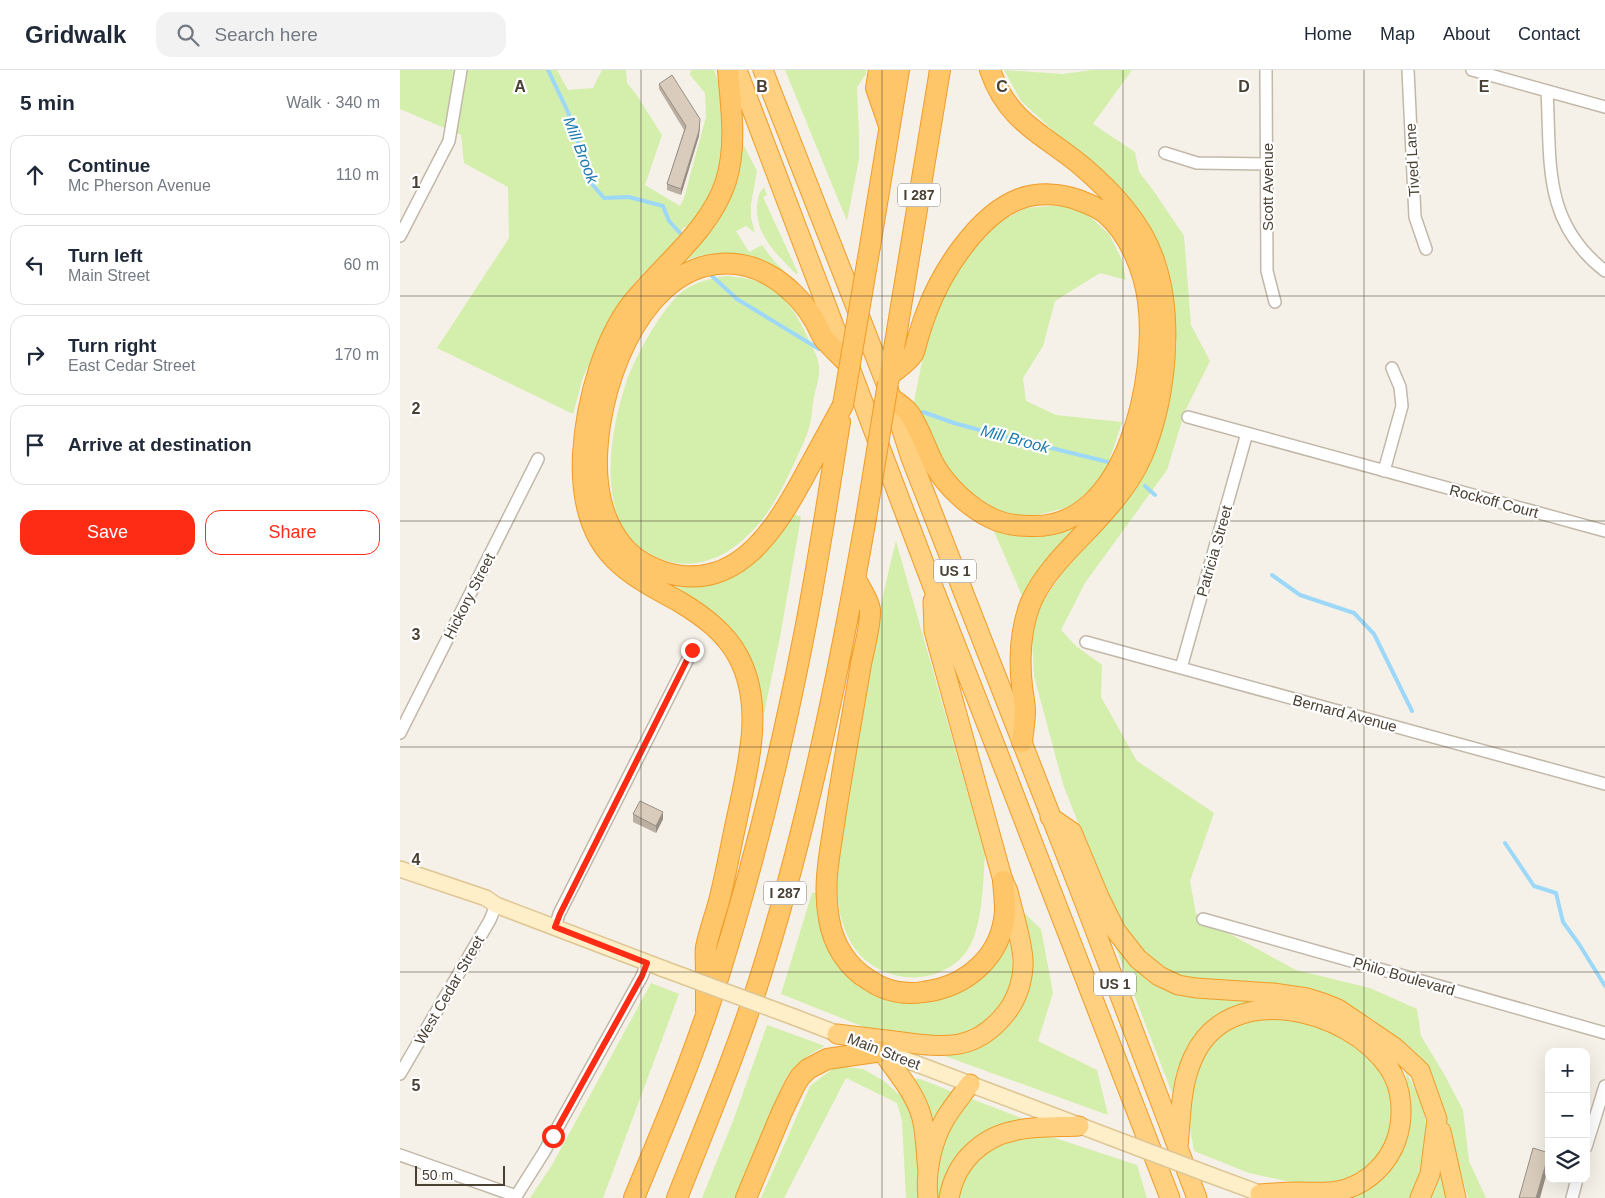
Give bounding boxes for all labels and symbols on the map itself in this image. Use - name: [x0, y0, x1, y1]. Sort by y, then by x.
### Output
- text: A: [514, 78, 526, 95]
- text: B: [756, 78, 768, 95]
- text: C: [996, 78, 1008, 95]
- text: D: [1238, 78, 1250, 95]
- text: E: [1479, 78, 1490, 95]
- water label: Mill Brook: [560, 114, 602, 187]
- street label: Tived Lane: [1402, 123, 1422, 197]
- street label: Scott Avenue: [1259, 143, 1276, 231]
- text: 1: [412, 174, 421, 191]
- road number: I 287: [898, 184, 940, 206]
- text: 2: [412, 400, 421, 417]
- water label: Mill Brook: [979, 422, 1052, 457]
- street label: Rockoff Court: [1448, 481, 1541, 521]
- street label: Patricia Street: [1193, 503, 1235, 599]
- street label: Hickory Street: [440, 549, 498, 642]
- road number: US 1: [934, 560, 976, 582]
- text: 3: [412, 626, 421, 643]
- route end: [681, 639, 704, 662]
- street label: Bernard Avenue: [1291, 691, 1399, 735]
- text: 4: [412, 851, 421, 868]
- road number: I 287: [764, 881, 806, 904]
- street label: West Cedar Street: [411, 932, 488, 1048]
- street label: Philo Boulevard: [1351, 953, 1457, 999]
- road number: US 1: [1094, 972, 1136, 996]
- street label: Main Street: [845, 1029, 924, 1073]
- text: 5: [412, 1077, 421, 1094]
- route start: [542, 1125, 565, 1148]
- scale bar: [415, 1163, 505, 1186]

